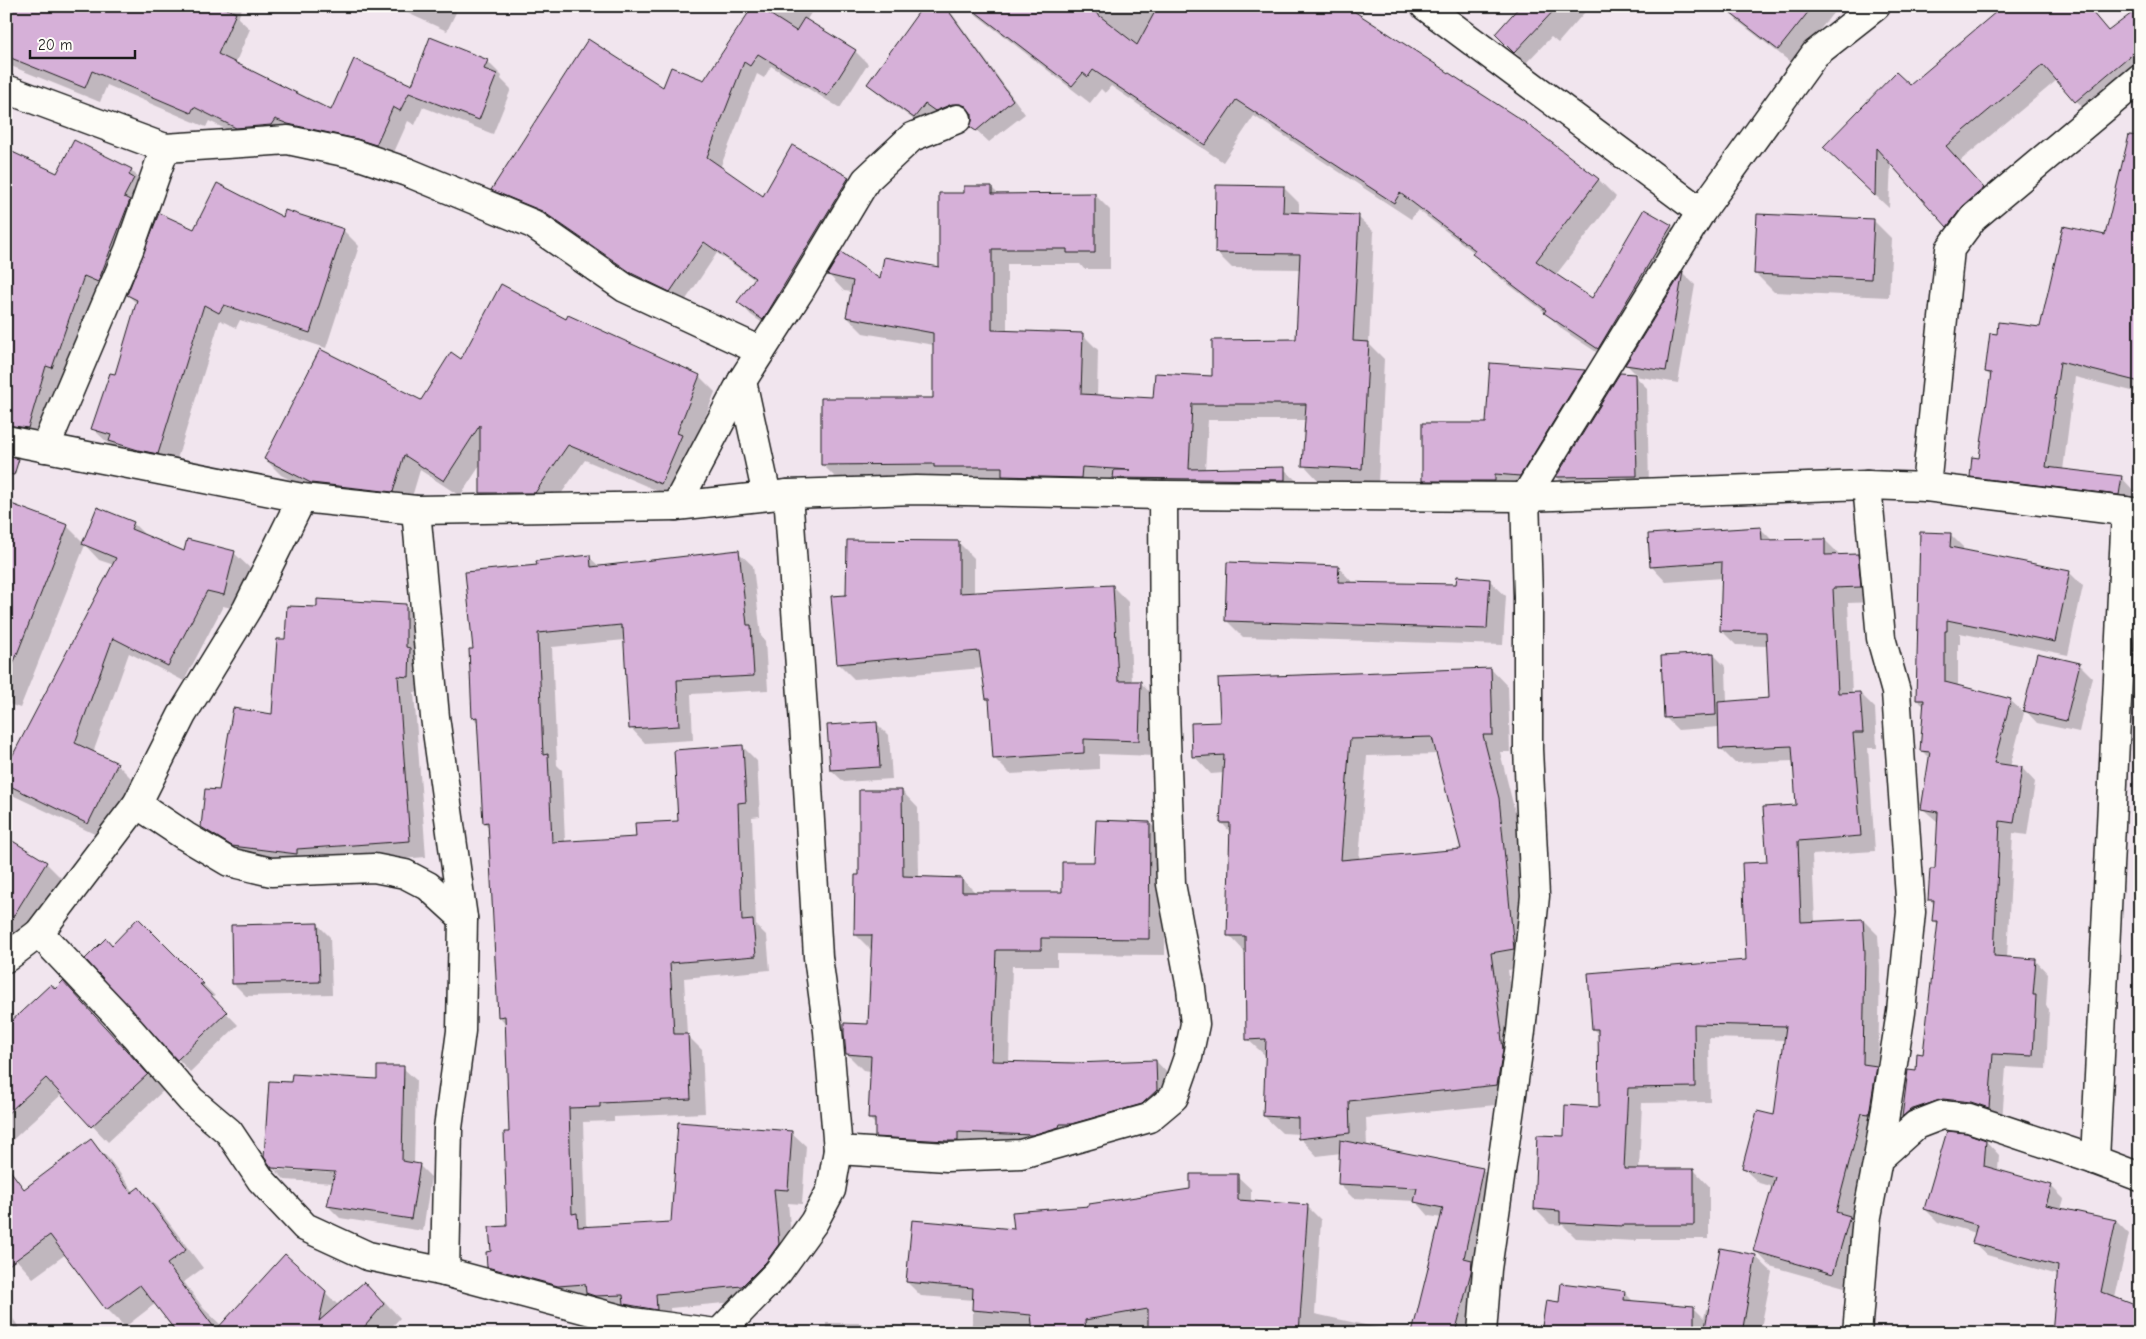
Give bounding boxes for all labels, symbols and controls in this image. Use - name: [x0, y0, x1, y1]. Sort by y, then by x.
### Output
- scale bar: [30, 28, 135, 60]
- text: 20 m: [38, 36, 72, 54]

